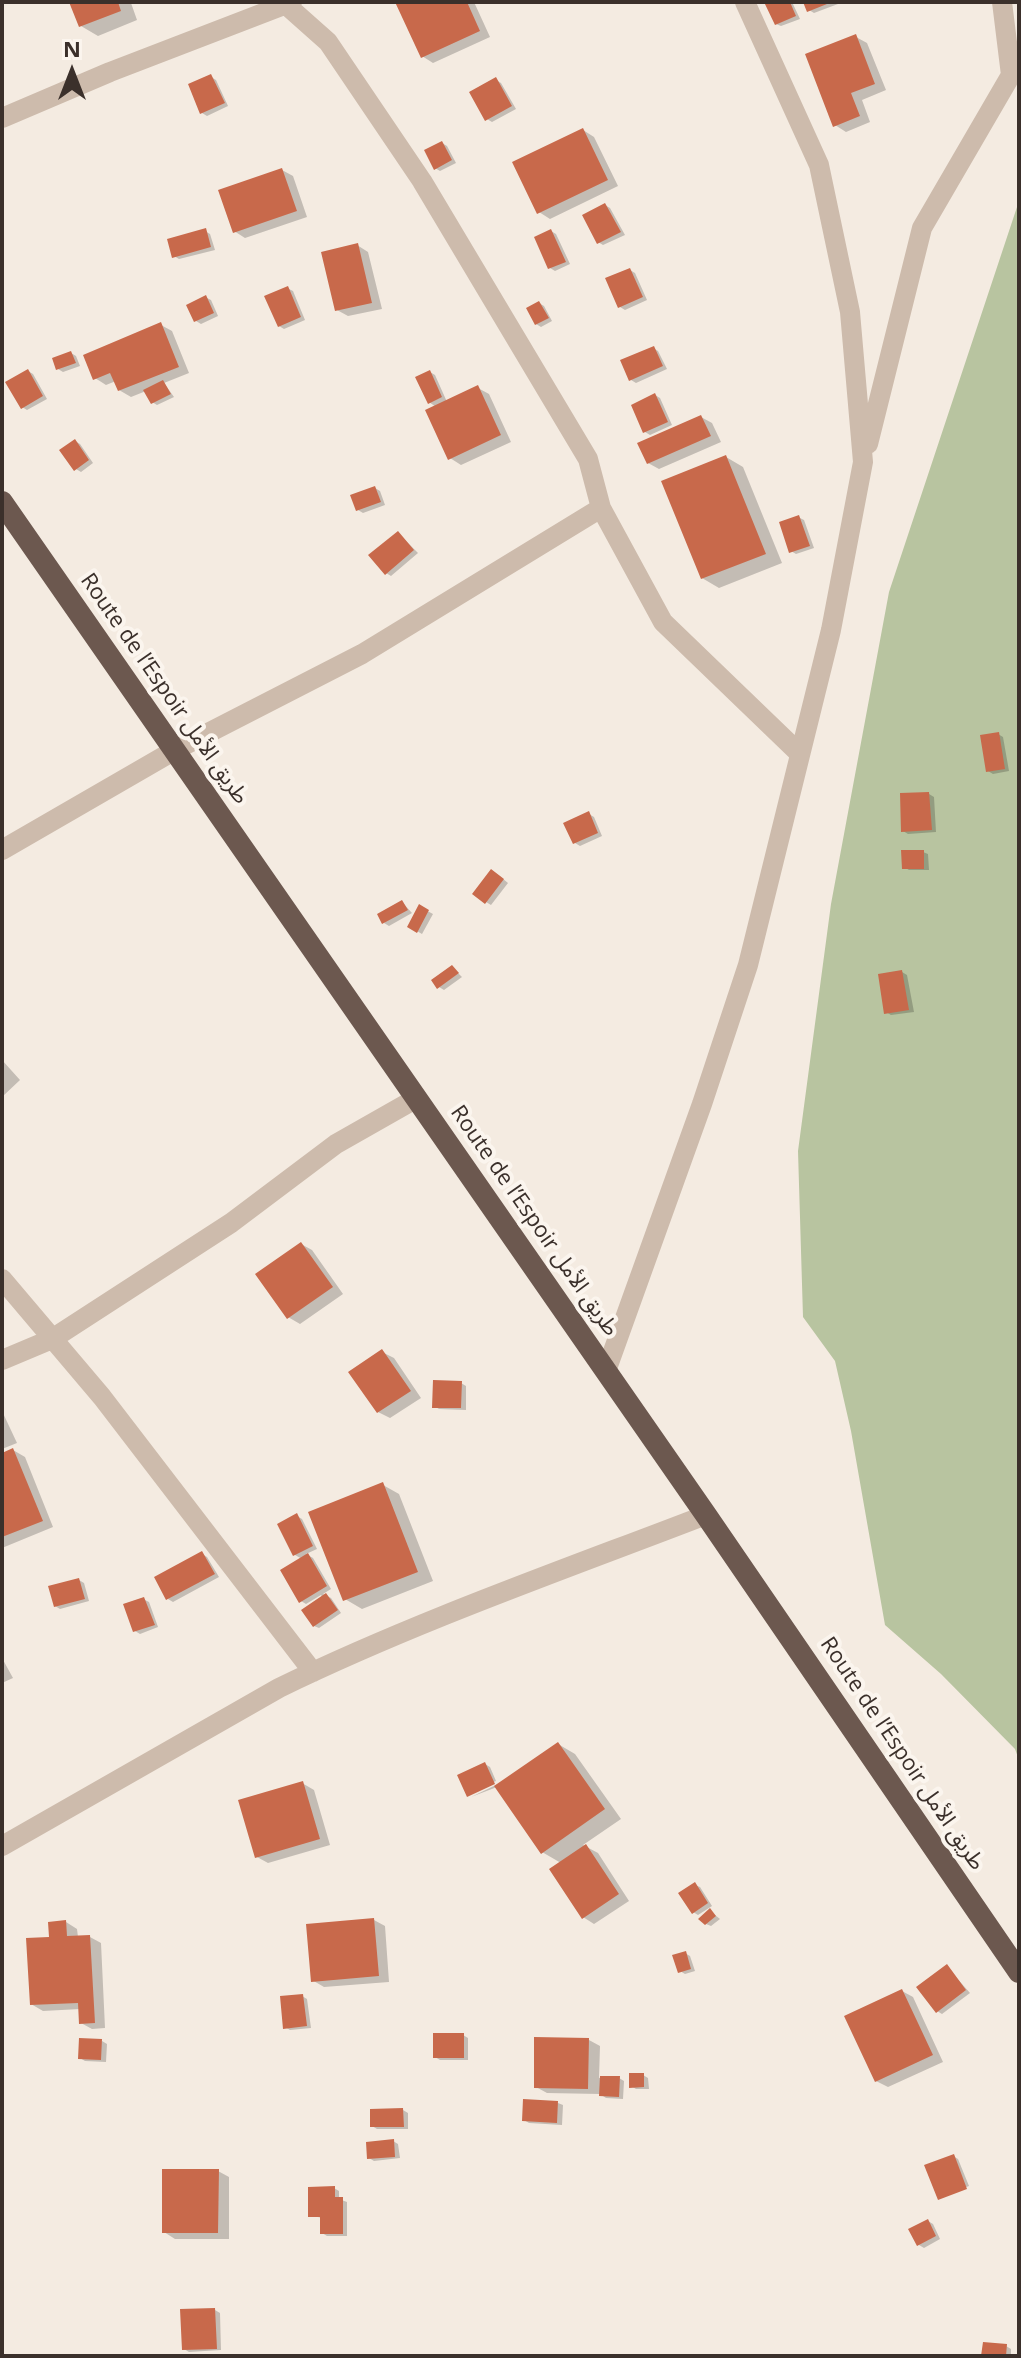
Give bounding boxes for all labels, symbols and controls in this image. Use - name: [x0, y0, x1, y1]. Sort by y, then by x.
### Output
- north arrow: [32, 32, 112, 112]
- text: N: [63, 33, 81, 63]
- street label: Route de l’Espoir طريق الأمل: [74, 569, 254, 809]
- street label: Route de l’Espoir طريق الأمل: [444, 1101, 624, 1341]
- street label: Route de l’Espoir طريق الأمل: [814, 1632, 990, 1876]

